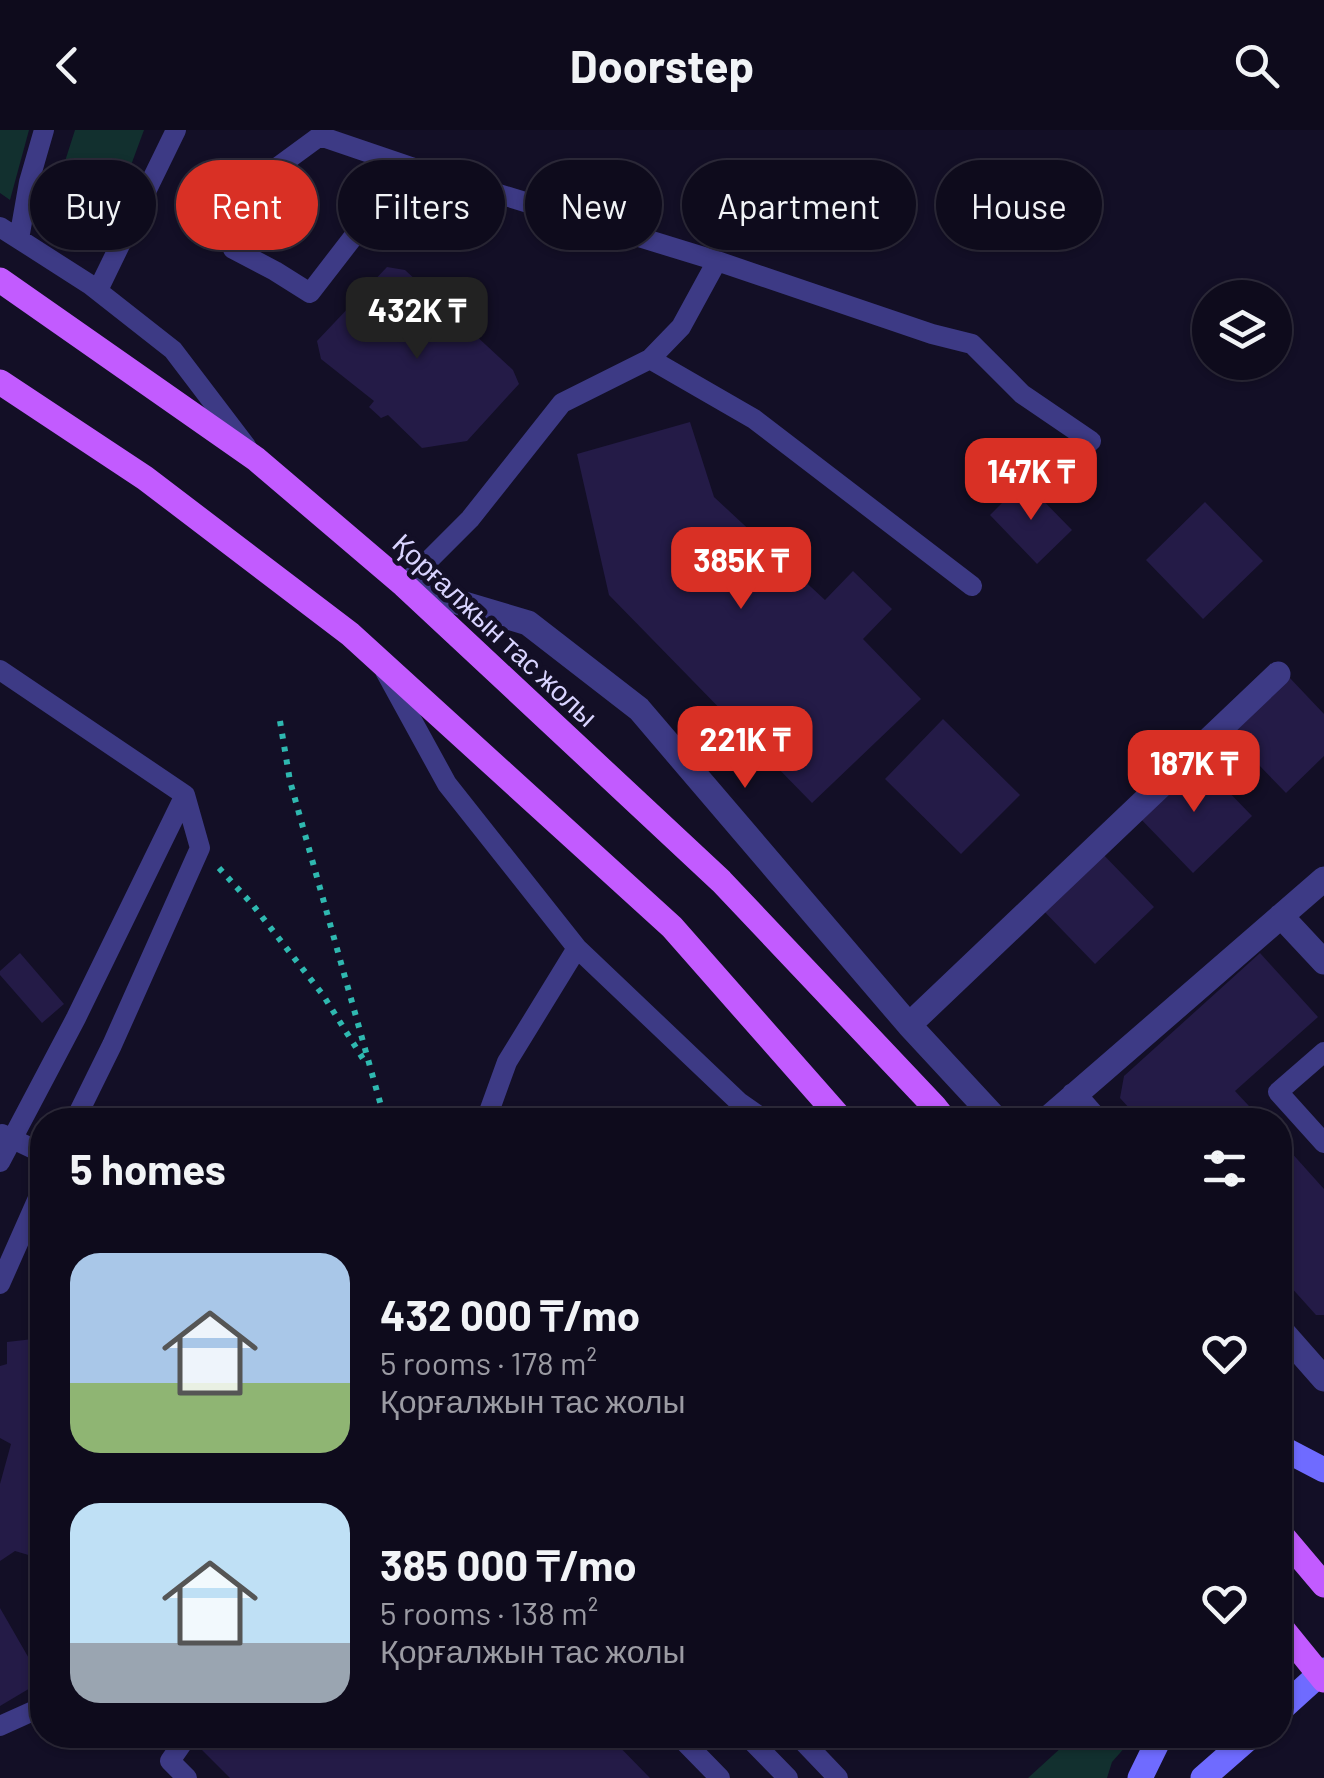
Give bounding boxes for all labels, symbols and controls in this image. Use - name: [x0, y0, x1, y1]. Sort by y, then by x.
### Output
- icon: back: [40, 38, 95, 93]
- text: Doorstep: [570, 38, 754, 92]
- icon: search: [1229, 38, 1284, 93]
- chip: Buy: [30, 160, 156, 250]
- chip: Rent: [176, 160, 318, 250]
- chip: Filters: [338, 160, 505, 250]
- chip: New: [525, 160, 662, 250]
- chip: Apartment: [682, 160, 916, 250]
- chip: House: [936, 160, 1102, 250]
- pin: 432K ₸: [336, 277, 498, 362]
- map controls: [1192, 280, 1292, 380]
- button: layers: [1192, 280, 1292, 380]
- text: 432K ₸: [368, 290, 466, 328]
- pin: 147K ₸: [950, 438, 1112, 523]
- text: 147K ₸: [987, 451, 1075, 489]
- street label: Қорғалжын тас жолы: [386, 526, 605, 733]
- pin: 385K ₸: [660, 527, 822, 612]
- text: 385K ₸: [693, 540, 789, 578]
- pin: 221K ₸: [664, 706, 826, 791]
- text: 221K ₸: [700, 719, 790, 757]
- pin: 187K ₸: [1113, 730, 1275, 815]
- text: 187K ₸: [1150, 743, 1238, 781]
- icon: filters: [1197, 1141, 1252, 1196]
- text: 5 homes: [70, 1143, 226, 1193]
- text: 432 000 ₸/mo: [380, 1289, 640, 1339]
- icon: home: [150, 1293, 270, 1413]
- icon: heart: [1197, 1326, 1252, 1381]
- text: 5 rooms · 178 m²: [380, 1343, 597, 1381]
- text: Қорғалжын тас жолы: [380, 1381, 686, 1419]
- text: 385 000 ₸/mo: [380, 1539, 637, 1589]
- icon: home: [150, 1543, 270, 1663]
- icon: heart: [1197, 1576, 1252, 1631]
- text: 5 rooms · 138 m²: [380, 1593, 598, 1631]
- text: Қорғалжын тас жолы: [380, 1631, 686, 1669]

